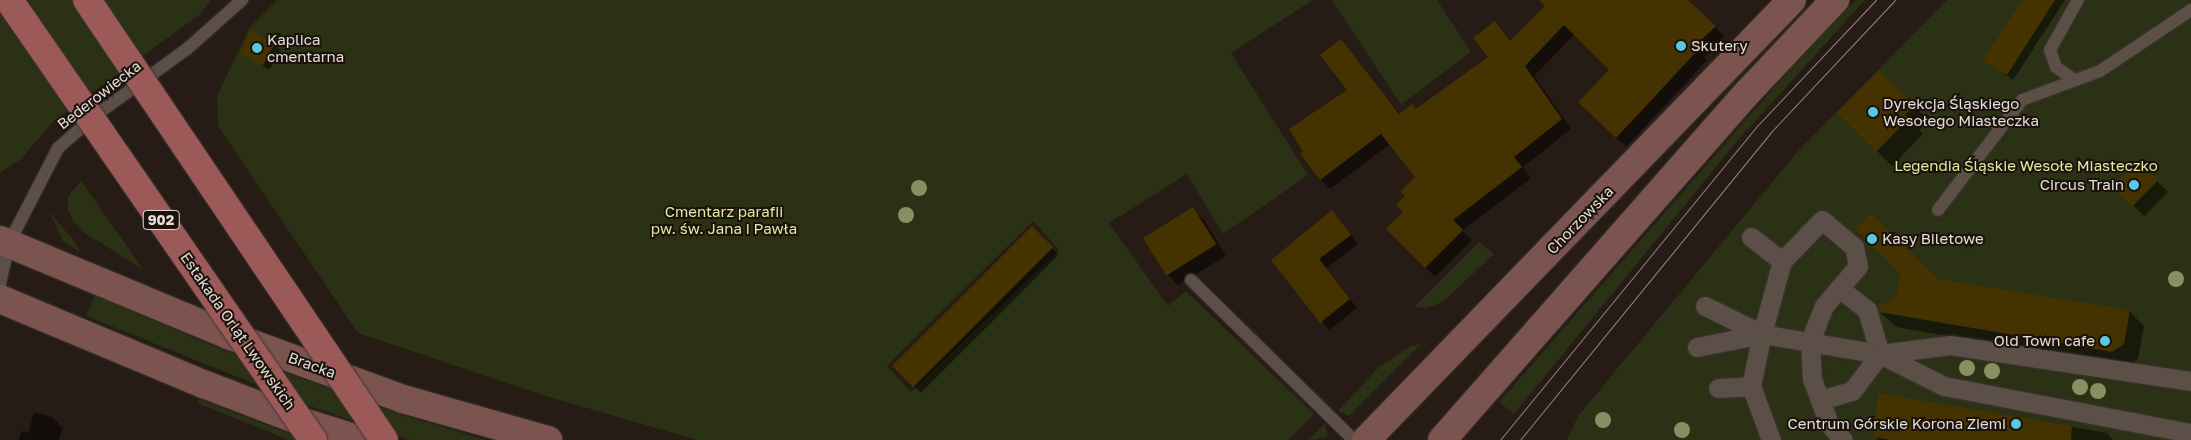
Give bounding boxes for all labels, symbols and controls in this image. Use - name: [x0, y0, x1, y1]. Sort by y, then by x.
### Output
- place label: Kaplica cmentarna: [267, 30, 344, 65]
- place label: Skutery: [1691, 37, 1748, 55]
- marker: Skutery: [1675, 40, 1687, 52]
- marker: Kaplica cmentarna: [251, 42, 263, 54]
- street label: Bederowiecka: [54, 57, 144, 133]
- place label: Dyrekcja Śląskiego Wesołego Miasteczka: [1883, 94, 2039, 129]
- marker: Dyrekcja Śląskiego Wesołego Miasteczka: [1867, 106, 1879, 118]
- park label: Legendia Śląskie Wesołe Miasteczko: [1894, 157, 2158, 175]
- place label: Circus Train: [2040, 176, 2124, 194]
- marker: Circus Train: [2128, 179, 2140, 191]
- street label: Chorzowska: [1543, 182, 1617, 258]
- park label: Cmentarz parafii pw. św. Jana i Pawła: [651, 202, 797, 237]
- road number: 902: [142, 208, 180, 232]
- place label: Kasy Biletowe: [1882, 230, 1984, 248]
- marker: Kasy Biletowe: [1866, 233, 1878, 245]
- street label: Estakada Orląt Lwowskich: [177, 249, 299, 413]
- place label: Old Town cafe: [1994, 332, 2095, 350]
- marker: Old Town cafe: [2099, 335, 2111, 347]
- street label: Bracka: [286, 348, 338, 382]
- place label: Centrum Górskie Korona Ziemi: [1788, 415, 2006, 433]
- marker: Centrum Górskie Korona Ziemi: [2010, 418, 2022, 430]

